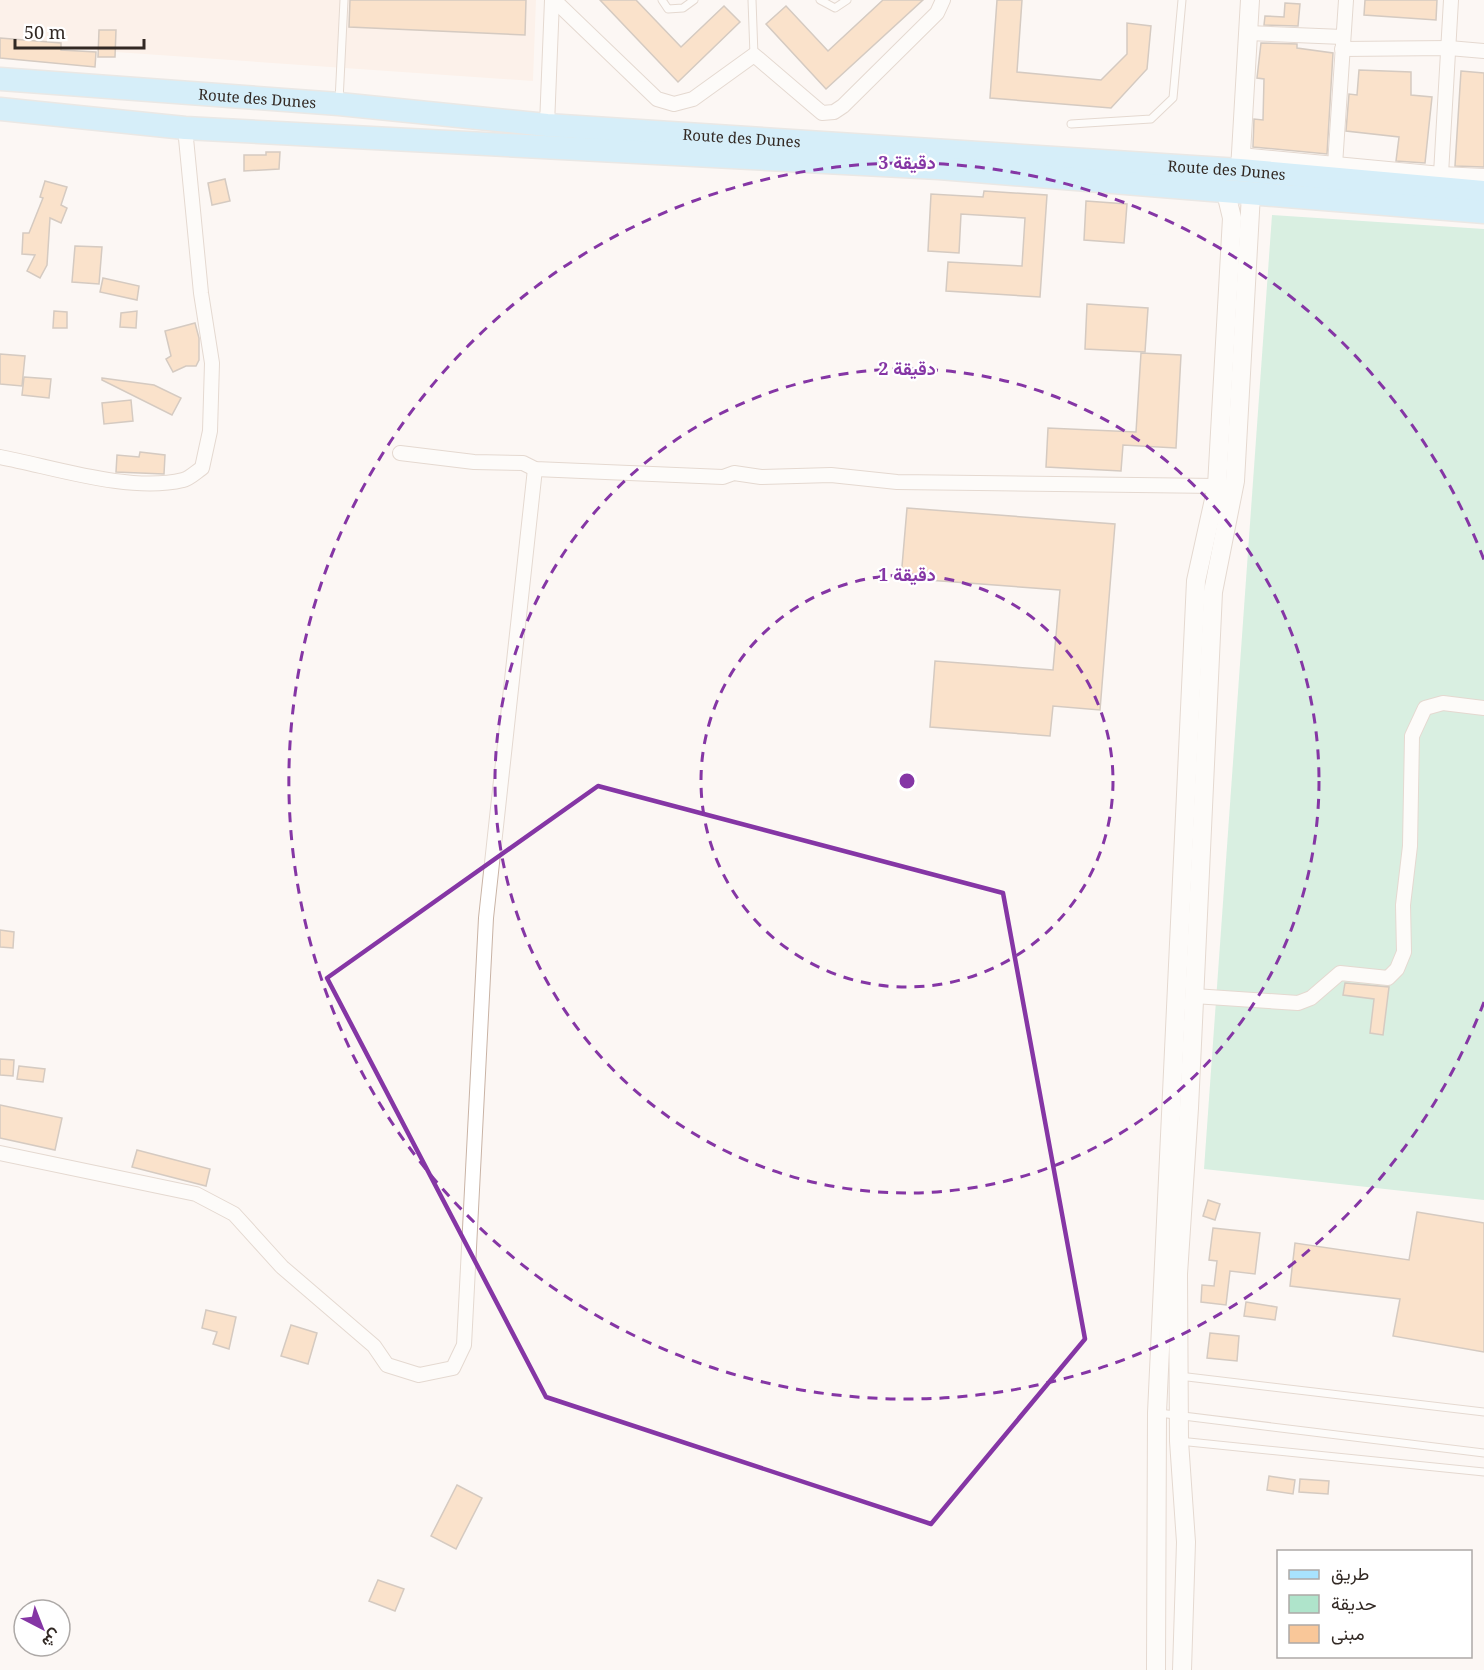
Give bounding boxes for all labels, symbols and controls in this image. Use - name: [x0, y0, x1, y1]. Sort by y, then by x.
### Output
- scale bar: [15, 12, 144, 50]
- text: 50 m: [24, 20, 66, 44]
- street label: Route des Dunes: [198, 84, 317, 112]
- street label: Route des Dunes: [682, 124, 801, 151]
- text: 3 دقيقة: [878, 150, 936, 174]
- street label: Route des Dunes: [1167, 155, 1287, 184]
- text: 2 دقيقة: [878, 356, 936, 380]
- text: 1 دقيقة: [878, 562, 936, 586]
- centre of rings: [897, 771, 917, 791]
- legend: [1277, 1550, 1472, 1658]
- text: طريق: [1331, 1561, 1369, 1585]
- text: حديقة: [1331, 1591, 1377, 1615]
- north arrow: [12, 1598, 72, 1658]
- text: مبنى: [1331, 1621, 1365, 1645]
- text: ش: [38, 1625, 67, 1654]

